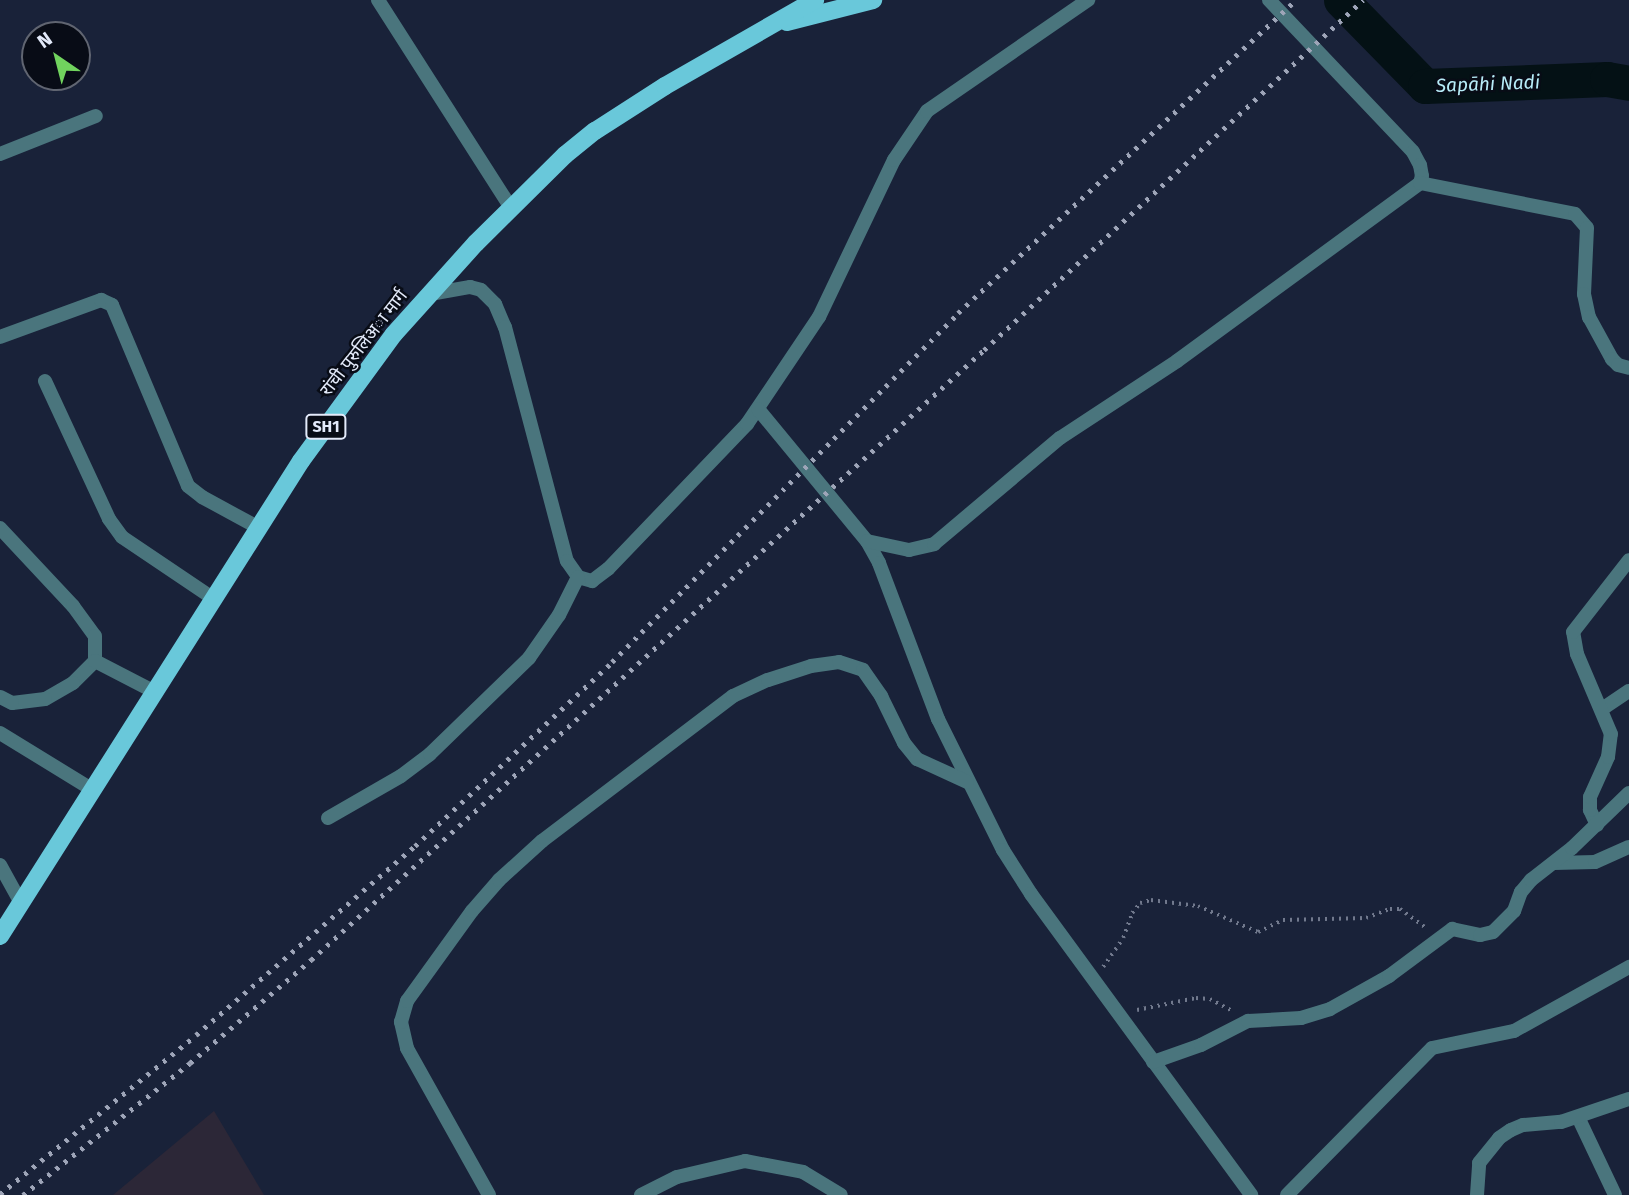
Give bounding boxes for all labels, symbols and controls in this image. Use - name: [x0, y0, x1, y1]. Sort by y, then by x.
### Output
- north arrow: [21, 21, 91, 91]
- text: N: [33, 27, 57, 53]
- water label: Sapāhi Nadi: [1436, 71, 1540, 97]
- street label: रांची पुरुलिअा मार्ग: [316, 286, 412, 400]
- road number: SH1: [305, 414, 347, 440]

